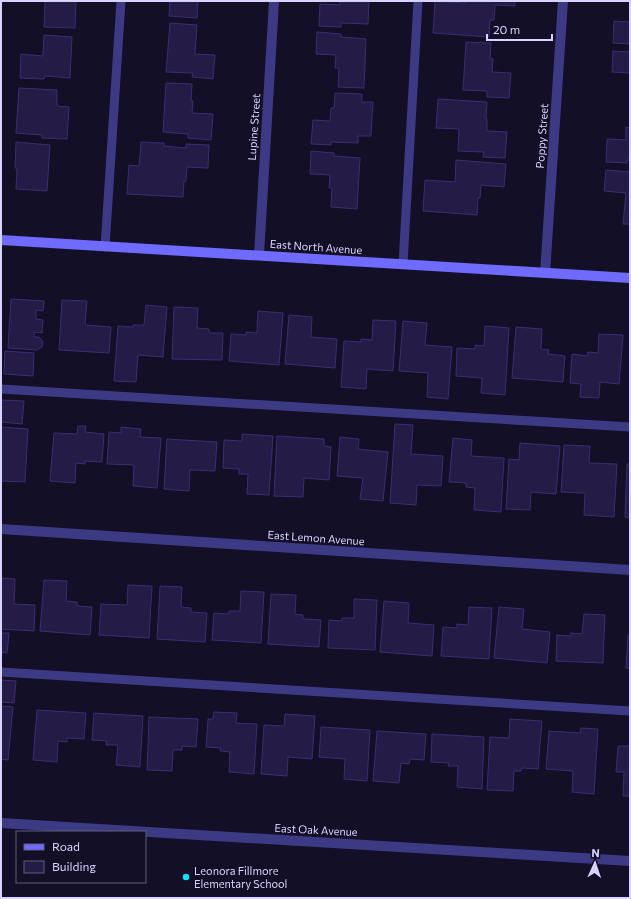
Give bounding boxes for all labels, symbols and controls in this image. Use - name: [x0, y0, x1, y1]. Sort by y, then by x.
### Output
- scale bar: [487, 16, 552, 42]
- text: 20 m: [493, 22, 520, 36]
- street label: Lupine Street: [245, 93, 262, 161]
- street label: Poppy Street: [533, 103, 550, 169]
- street label: East North Avenue: [269, 237, 363, 256]
- street label: East Lemon Avenue: [267, 528, 365, 547]
- street label: East Oak Avenue: [274, 821, 358, 838]
- legend: [16, 831, 146, 883]
- text: Road: [52, 839, 80, 853]
- north arrow: [575, 843, 615, 883]
- text: N: [591, 846, 600, 859]
- text: Building: [52, 859, 96, 873]
- place label: Leonora Fillmore Elementary School: [194, 864, 287, 890]
- marker: Leonora Fillmore Elementary School: [181, 872, 191, 882]

